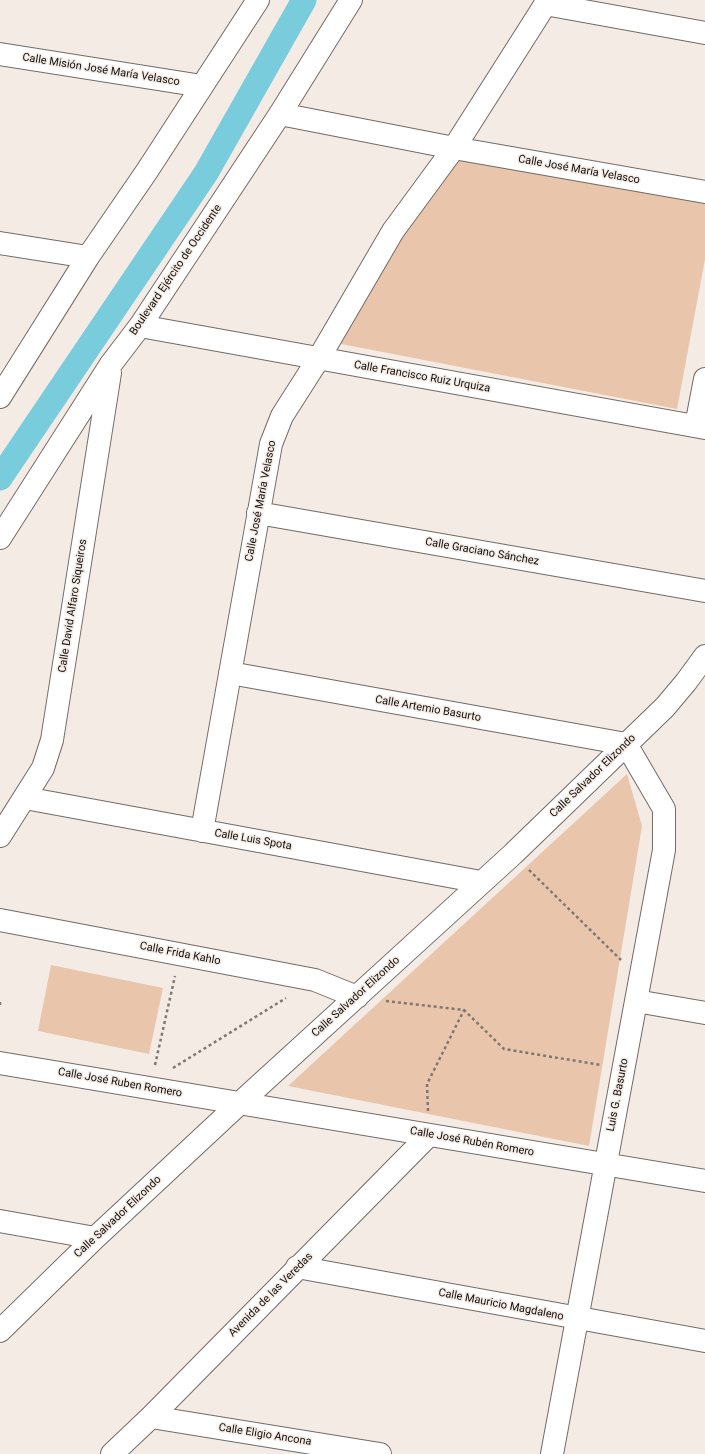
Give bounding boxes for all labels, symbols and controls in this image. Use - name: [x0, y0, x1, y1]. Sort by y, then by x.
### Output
- street label: Calle Misión José María Velasco: [21, 51, 181, 89]
- street label: Calle José María Velasco: [517, 153, 641, 187]
- street label: Boulevard Ejército de Occidente: [127, 202, 225, 338]
- street label: Calle Francisco Ruiz Urquiza: [353, 358, 491, 396]
- street label: Calle José María Velasco: [243, 439, 279, 563]
- street label: Calle Graciano Sánchez: [424, 535, 540, 569]
- street label: Calle David Alfaro Siqueiros: [56, 538, 90, 674]
- street label: Calle Artemio Basurto: [374, 693, 482, 725]
- street label: Calle Salvador Elizondo: [547, 732, 639, 820]
- street label: Calle Luis Spota: [213, 827, 293, 853]
- street label: Calle Frida Kahlo: [138, 940, 222, 968]
- street label: Calle Salvador Elizondo: [309, 954, 403, 1040]
- street label: Luis G. Basurto: [604, 1057, 632, 1133]
- street label: Calle José Ruben Romero: [57, 1066, 183, 1100]
- street label: Calle José Rubén Romero: [409, 1125, 535, 1159]
- street label: Calle Salvador Elizondo: [72, 1173, 164, 1261]
- street label: Avenida de las Veredas: [226, 1250, 316, 1340]
- street label: Calle Mauricio Magdaleno: [437, 1286, 565, 1324]
- street label: Calle Eligio Ancona: [218, 1421, 312, 1449]

